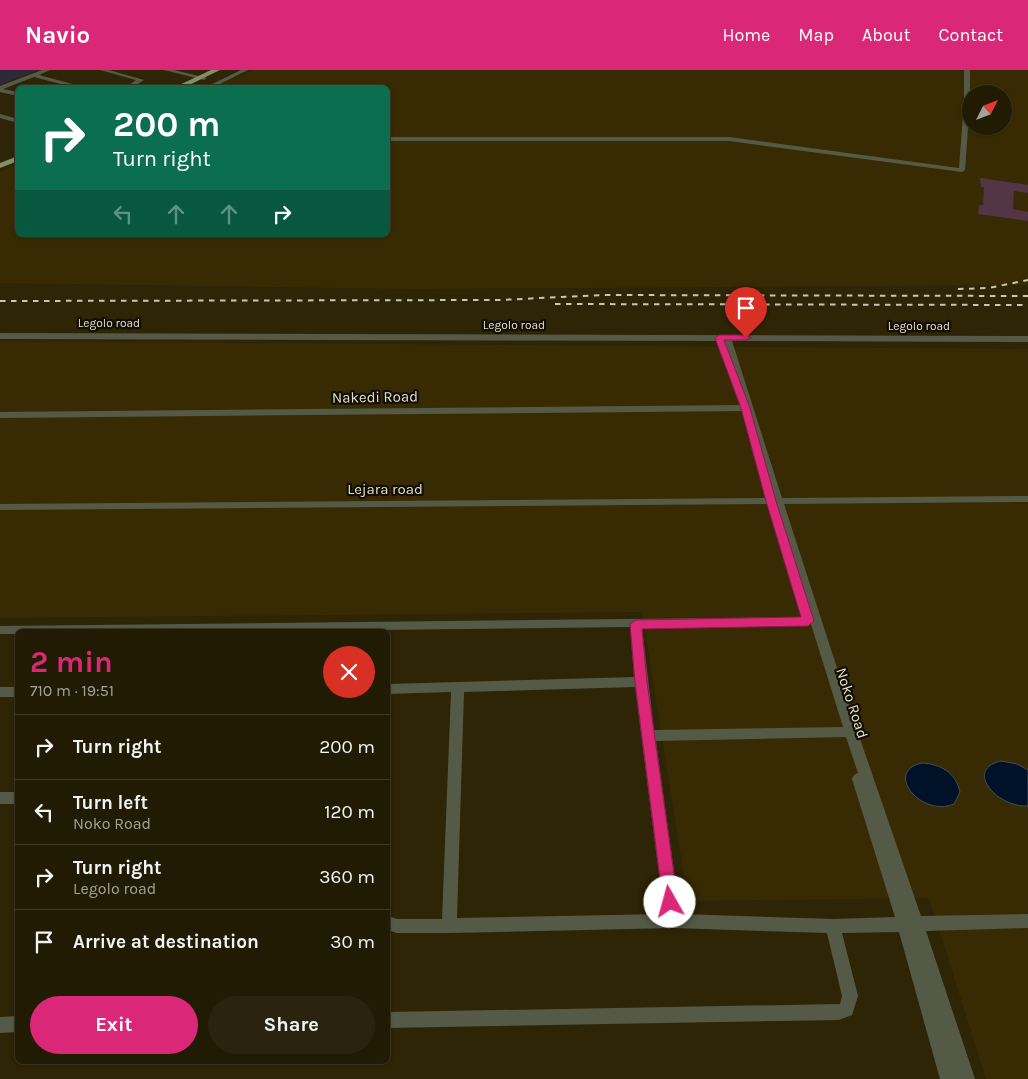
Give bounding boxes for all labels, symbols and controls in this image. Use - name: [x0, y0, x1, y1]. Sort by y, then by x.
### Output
- text: Navio: [25, 21, 90, 49]
- text: Home: [722, 24, 770, 46]
- text: Map: [798, 24, 834, 46]
- text: About: [862, 24, 911, 46]
- text: Contact: [939, 24, 1003, 46]
- north arrow: [962, 85, 1012, 135]
- map controls: [962, 85, 1012, 135]
- text: 200 m: [113, 104, 221, 145]
- icon: right: [30, 105, 95, 170]
- text: Turn right: [113, 146, 211, 172]
- icon: left: [109, 200, 137, 228]
- icon: ahead: [162, 200, 190, 228]
- icon: ahead: [215, 200, 243, 228]
- icon: right: [268, 200, 296, 228]
- pin: [725, 287, 767, 338]
- icon: arrive: [732, 294, 760, 322]
- street label: Legolo road: [78, 316, 140, 330]
- street label: Legolo road: [483, 318, 545, 332]
- street label: Legolo road: [888, 319, 950, 333]
- street label: Nakedi Road: [332, 387, 418, 407]
- street label: Lejara road: [347, 480, 423, 498]
- text: 2 min: [30, 644, 113, 680]
- button: close: [323, 646, 375, 698]
- street label: Noko Road: [832, 665, 872, 741]
- text: 710 m · 19:51: [30, 681, 114, 700]
- icon: right: [30, 733, 58, 761]
- text: Turn right: [73, 736, 162, 758]
- text: 200 m: [319, 736, 375, 758]
- text: Turn left: [73, 792, 148, 814]
- icon: left: [30, 798, 58, 826]
- text: 120 m: [324, 801, 375, 823]
- text: Noko Road: [73, 814, 151, 833]
- text: Turn right: [73, 857, 162, 879]
- icon: right: [30, 863, 58, 891]
- text: 360 m: [319, 866, 375, 888]
- position arrow: [643, 875, 695, 927]
- text: Legolo road: [73, 879, 156, 898]
- icon: arrive: [30, 928, 58, 956]
- text: Arrive at destination: [73, 931, 259, 953]
- text: 30 m: [330, 931, 375, 953]
- button: Exit: [30, 996, 198, 1054]
- button: Share: [208, 996, 375, 1054]

